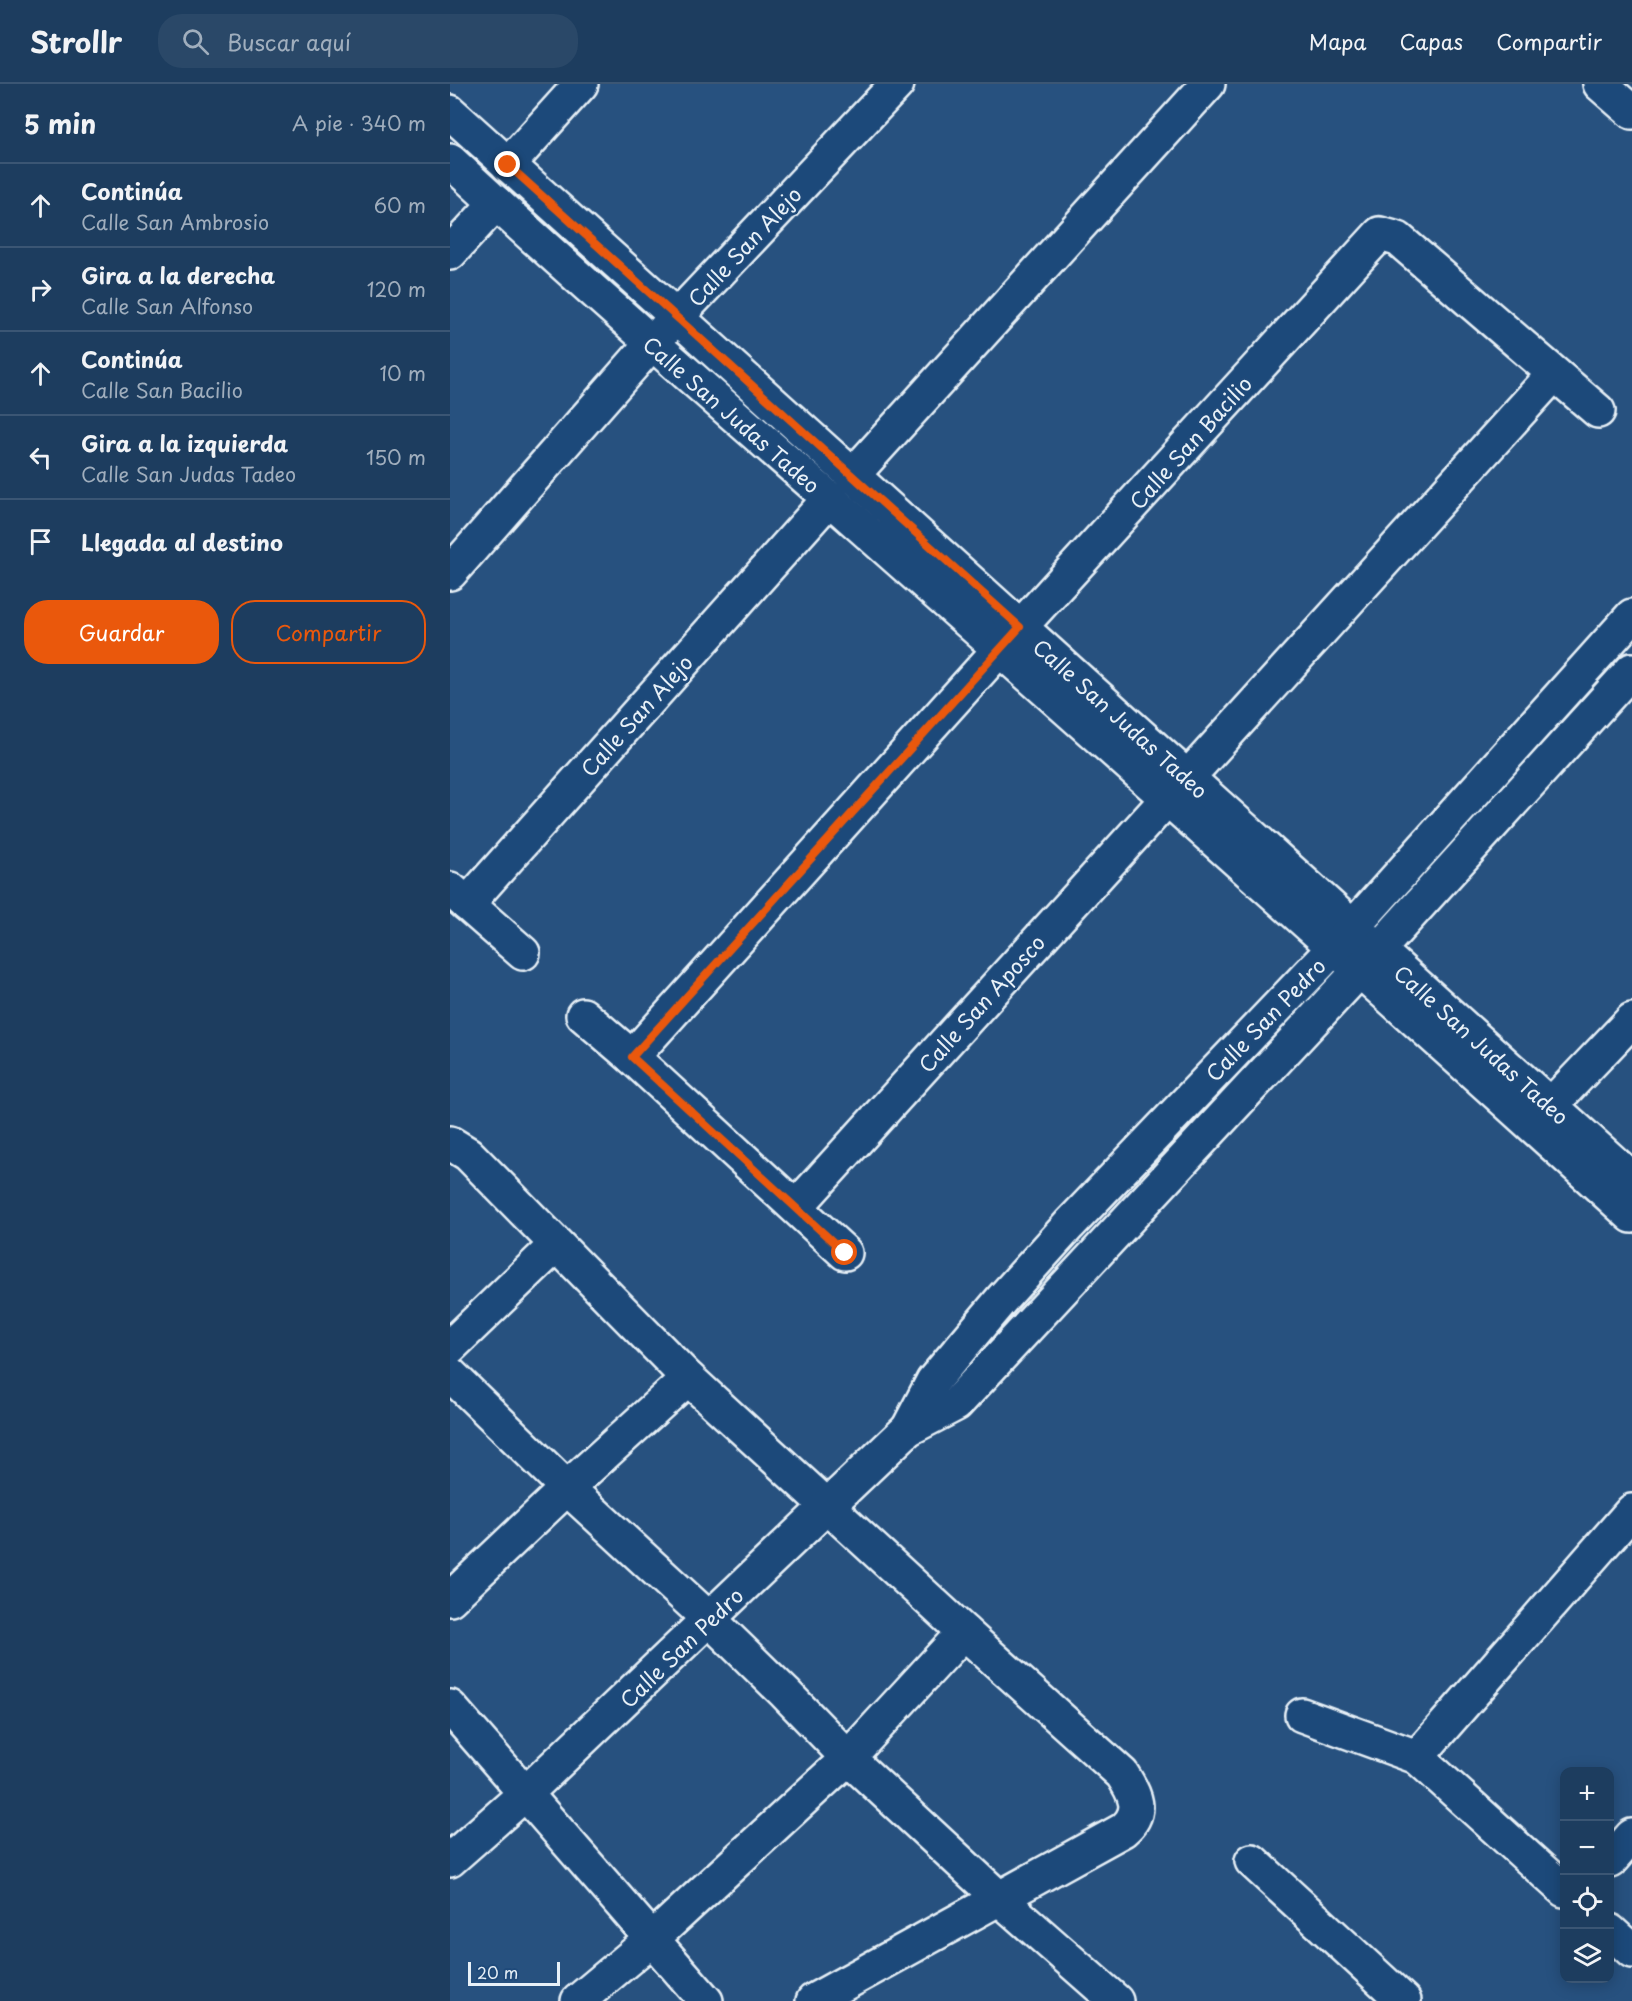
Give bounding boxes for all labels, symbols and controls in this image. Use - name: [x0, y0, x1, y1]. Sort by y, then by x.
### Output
- search box: [158, 14, 578, 68]
- text: Strollr: [30, 20, 122, 63]
- icon: search: [179, 25, 212, 58]
- text: Buscar aquí: [227, 25, 351, 58]
- text: Mapa: [1309, 25, 1367, 57]
- text: Capas: [1400, 25, 1463, 57]
- text: Compartir: [1496, 25, 1602, 57]
- text: 5 min: [24, 104, 96, 143]
- text: A pie · 340 m: [292, 108, 426, 138]
- route end: [494, 151, 520, 177]
- text: Continúa: [81, 174, 183, 207]
- street label: Calle San Alejo: [680, 179, 808, 313]
- icon: ahead: [24, 189, 57, 222]
- text: 60 m: [374, 190, 426, 220]
- text: Calle San Ambrosio: [81, 207, 269, 237]
- text: Gira a la derecha: [81, 258, 275, 291]
- icon: right: [24, 273, 57, 306]
- text: 120 m: [367, 274, 426, 304]
- text: Calle San Alfonso: [81, 291, 253, 321]
- street label: Calle San Judas Tadeo: [636, 328, 828, 500]
- text: Continúa: [81, 342, 183, 375]
- icon: ahead: [24, 357, 57, 390]
- text: 10 m: [379, 358, 426, 388]
- street label: Calle San Bacilio: [1121, 368, 1259, 516]
- text: Calle San Bacilio: [81, 375, 243, 405]
- text: Gira a la izquierda: [81, 426, 288, 459]
- icon: left: [24, 441, 57, 474]
- text: 150 m: [366, 442, 426, 472]
- text: Calle San Judas Tadeo: [81, 459, 296, 489]
- icon: arrive: [24, 525, 57, 558]
- text: Llegada al destino: [81, 525, 283, 558]
- button: Guardar: [24, 600, 219, 664]
- button: Compartir: [231, 600, 426, 664]
- street label: Calle San Judas Tadeo: [1026, 631, 1216, 805]
- street label: Calle San Alejo: [572, 647, 700, 783]
- street label: Calle San Aposco: [910, 927, 1052, 1079]
- street label: Calle San Pedro: [1198, 950, 1332, 1088]
- street label: Calle San Judas Tadeo: [1387, 957, 1577, 1131]
- route start: [831, 1239, 857, 1265]
- street label: Calle San Pedro: [612, 1580, 750, 1714]
- map controls: [1560, 1767, 1614, 1983]
- button: +: [1560, 1767, 1614, 1821]
- button: −: [1560, 1821, 1614, 1875]
- button: locate: [1560, 1875, 1614, 1929]
- button: layers: [1560, 1929, 1614, 1983]
- scale bar: [468, 1959, 560, 1986]
- text: 20 m: [477, 1960, 518, 1984]

